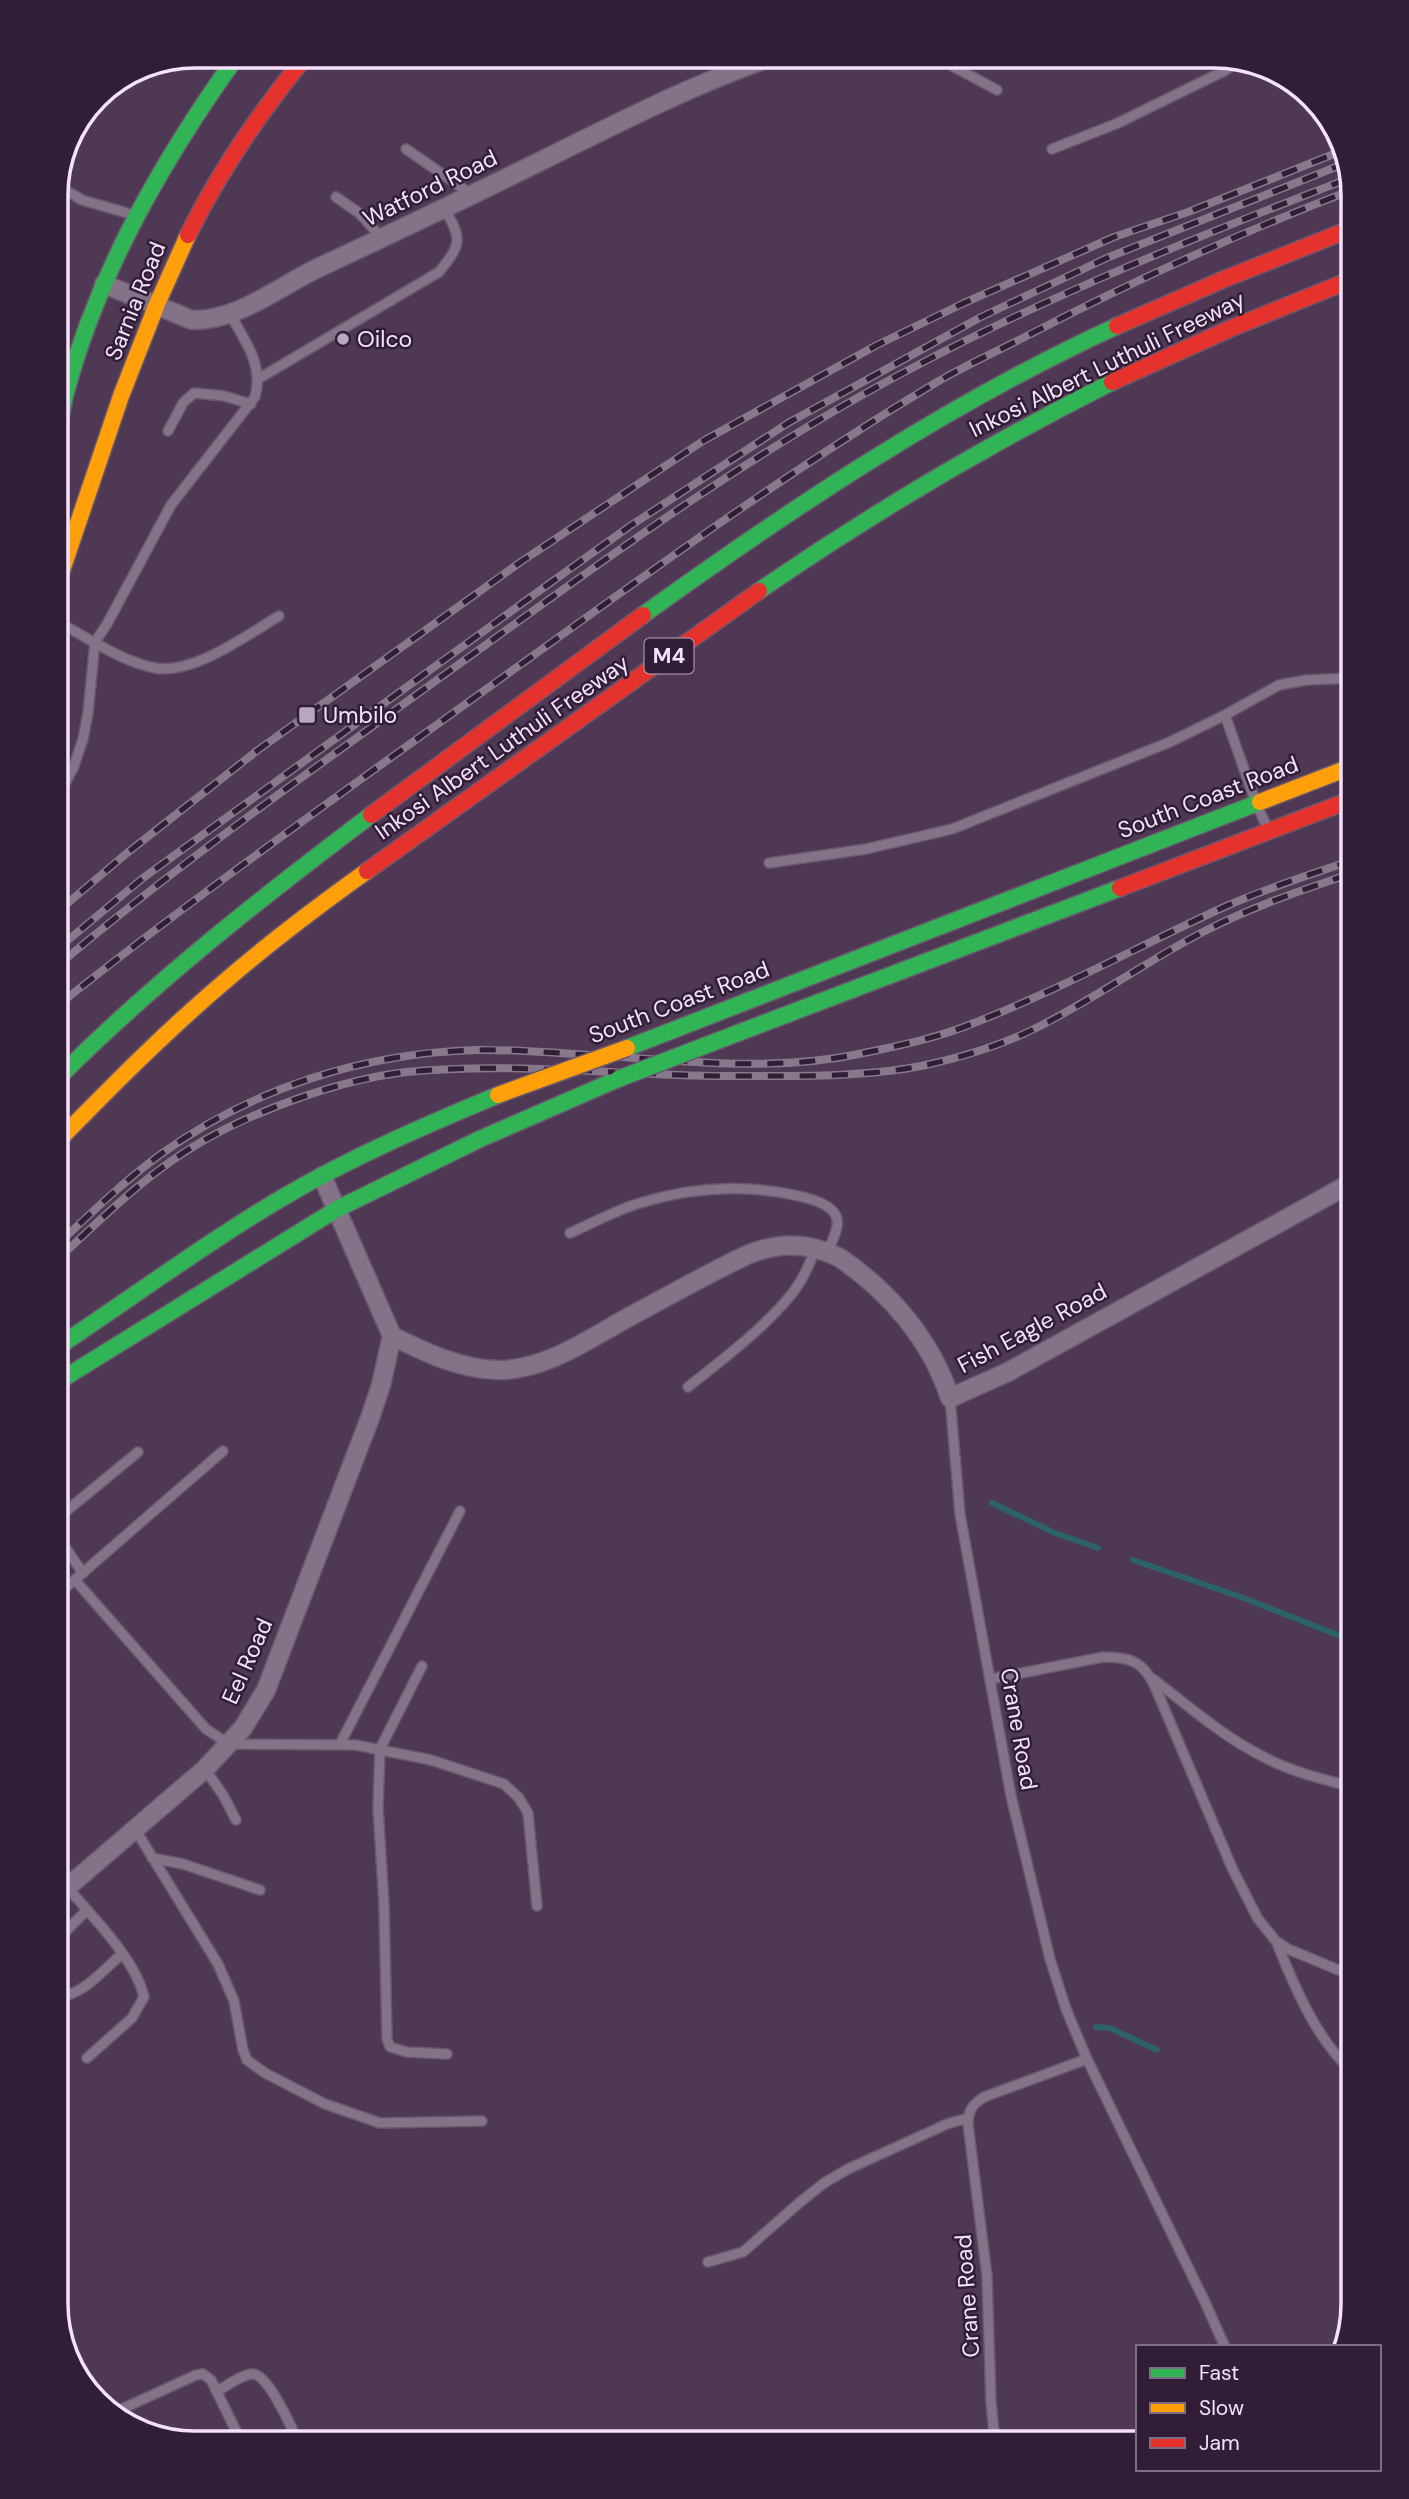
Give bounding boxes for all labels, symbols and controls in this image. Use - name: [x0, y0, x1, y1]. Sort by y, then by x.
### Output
- street label: Watford Road: [358, 143, 502, 233]
- street label: Sarnia Road: [98, 237, 172, 365]
- street label: Inkosi Albert Luthuli Freeway: [964, 284, 1250, 444]
- place label: Oilco: [357, 324, 412, 354]
- marker: Oilco: [335, 331, 351, 347]
- road number: M4: [644, 638, 694, 674]
- street label: Inkosi Albert Luthuli Freeway: [369, 648, 635, 846]
- place label: Umbilo: [323, 700, 397, 730]
- marker: Umbilo: [297, 705, 317, 725]
- street label: South Coast Road: [1114, 749, 1302, 845]
- street label: South Coast Road: [585, 954, 773, 1050]
- street label: Fish Eagle Road: [952, 1276, 1112, 1380]
- street label: Eel Road: [215, 1613, 279, 1709]
- street label: Crane Road: [994, 1666, 1044, 1792]
- street label: Crane Road: [948, 2233, 986, 2359]
- legend: [1136, 2345, 1381, 2471]
- text: Fast: [1199, 2359, 1239, 2387]
- text: Slow: [1199, 2394, 1244, 2422]
- text: Jam: [1199, 2429, 1240, 2457]

